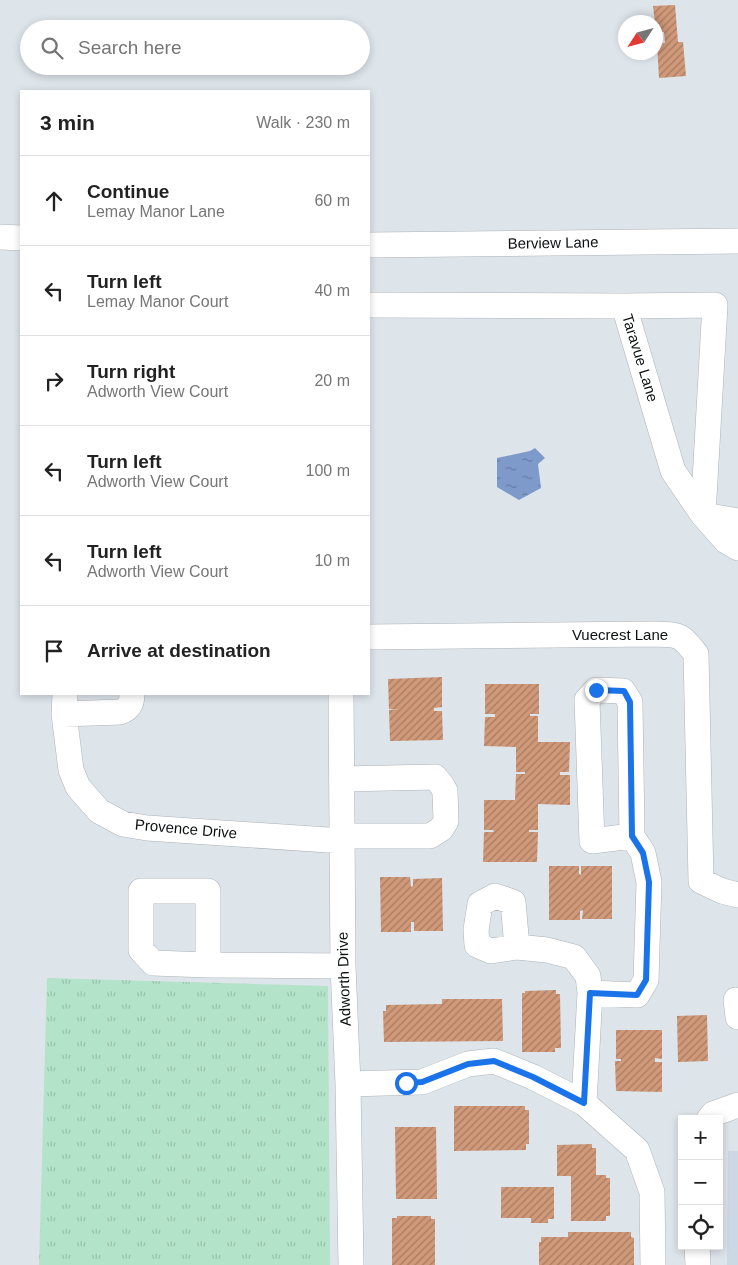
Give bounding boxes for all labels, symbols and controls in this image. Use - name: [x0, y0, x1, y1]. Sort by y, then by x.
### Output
- north arrow: [618, 15, 663, 60]
- search box: [20, 20, 370, 75]
- icon: search: [38, 34, 66, 62]
- text: Search here: [78, 37, 182, 58]
- text: 3 min: [40, 111, 95, 134]
- text: Walk · 230 m: [256, 114, 350, 131]
- text: Continue: [87, 181, 169, 202]
- icon: ahead: [40, 187, 68, 215]
- text: 60 m: [314, 192, 350, 209]
- text: Lemay Manor Lane: [87, 203, 225, 220]
- street label: Berview Lane: [507, 233, 599, 252]
- text: Turn left: [87, 271, 162, 292]
- icon: left: [40, 277, 68, 305]
- text: 40 m: [314, 282, 350, 299]
- text: Lemay Manor Court: [87, 293, 228, 310]
- street label: Taravue Lane: [619, 312, 662, 404]
- text: Turn right: [87, 361, 175, 382]
- icon: right: [40, 367, 68, 395]
- text: 20 m: [314, 372, 350, 389]
- text: Adworth View Court: [87, 383, 228, 400]
- text: Turn left: [87, 451, 162, 472]
- icon: left: [40, 457, 68, 485]
- text: 100 m: [306, 462, 350, 479]
- text: Adworth View Court: [87, 473, 228, 490]
- text: Turn left: [87, 541, 162, 562]
- icon: left: [40, 547, 68, 575]
- text: 10 m: [314, 552, 350, 569]
- text: Adworth View Court: [87, 563, 228, 580]
- street label: Vuecrest Lane: [572, 626, 668, 643]
- icon: arrive: [40, 637, 68, 665]
- text: Arrive at destination: [87, 640, 271, 661]
- route end: [585, 679, 608, 702]
- street label: Provence Drive: [134, 816, 238, 841]
- street label: Adworth Drive: [333, 932, 354, 1026]
- route start: [395, 1072, 418, 1095]
- map controls: [678, 1115, 723, 1250]
- button: +: [678, 1115, 723, 1160]
- button: −: [678, 1160, 723, 1205]
- button: locate: [678, 1205, 723, 1250]

